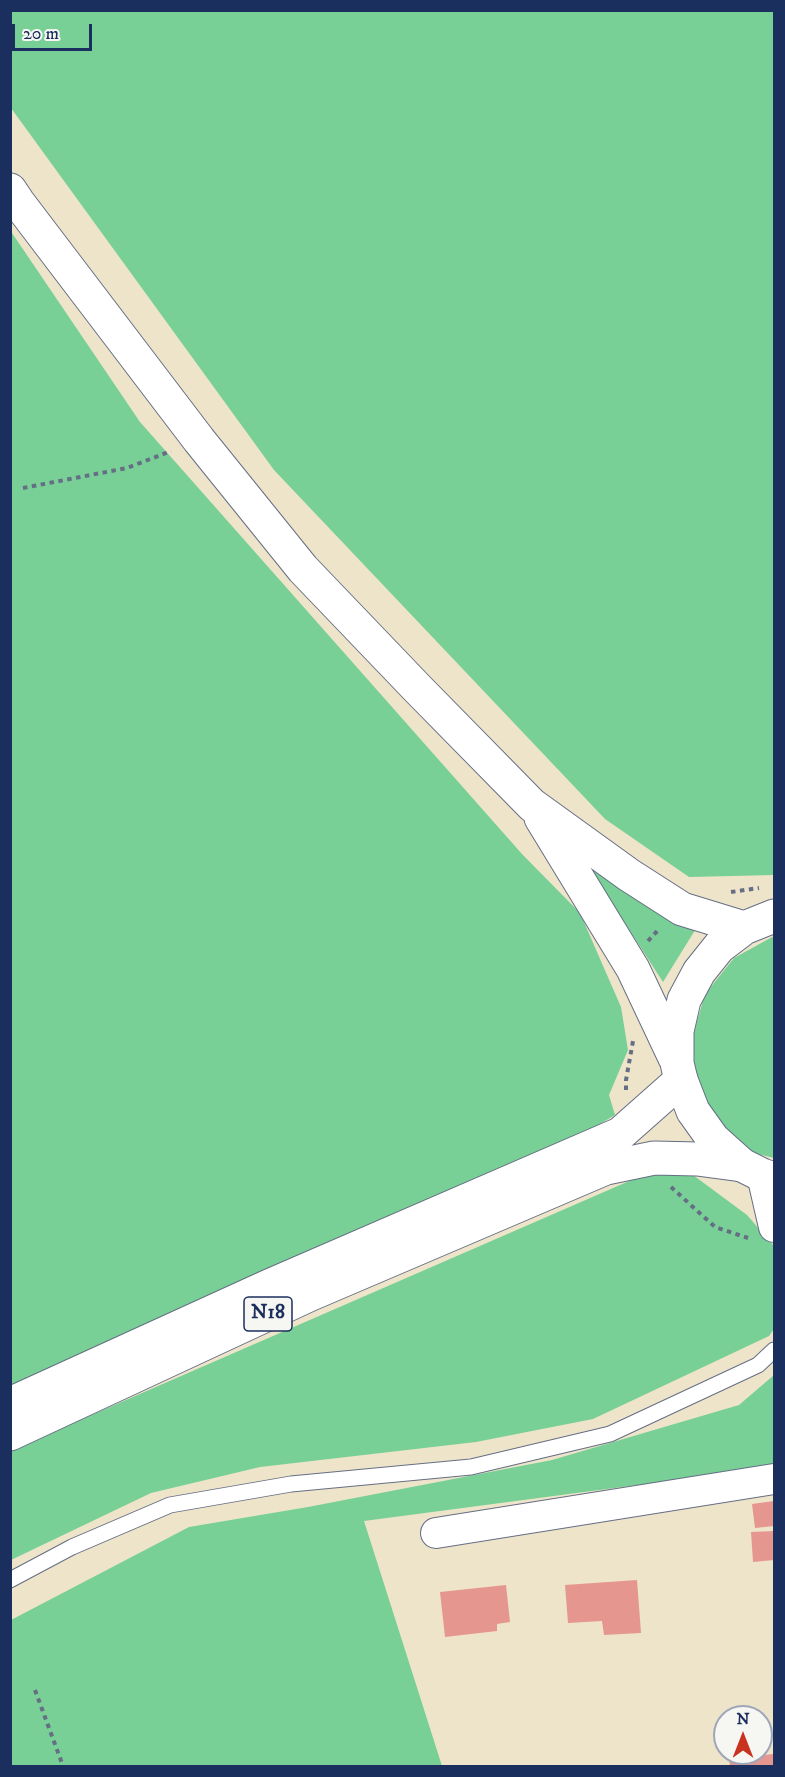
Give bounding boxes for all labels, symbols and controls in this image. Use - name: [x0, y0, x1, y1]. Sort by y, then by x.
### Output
- scale bar: [15, 12, 94, 50]
- text: 20 m: [23, 23, 59, 45]
- road number: N18: [244, 1297, 292, 1331]
- north arrow: [713, 1705, 773, 1765]
- text: N: [736, 1709, 750, 1729]

